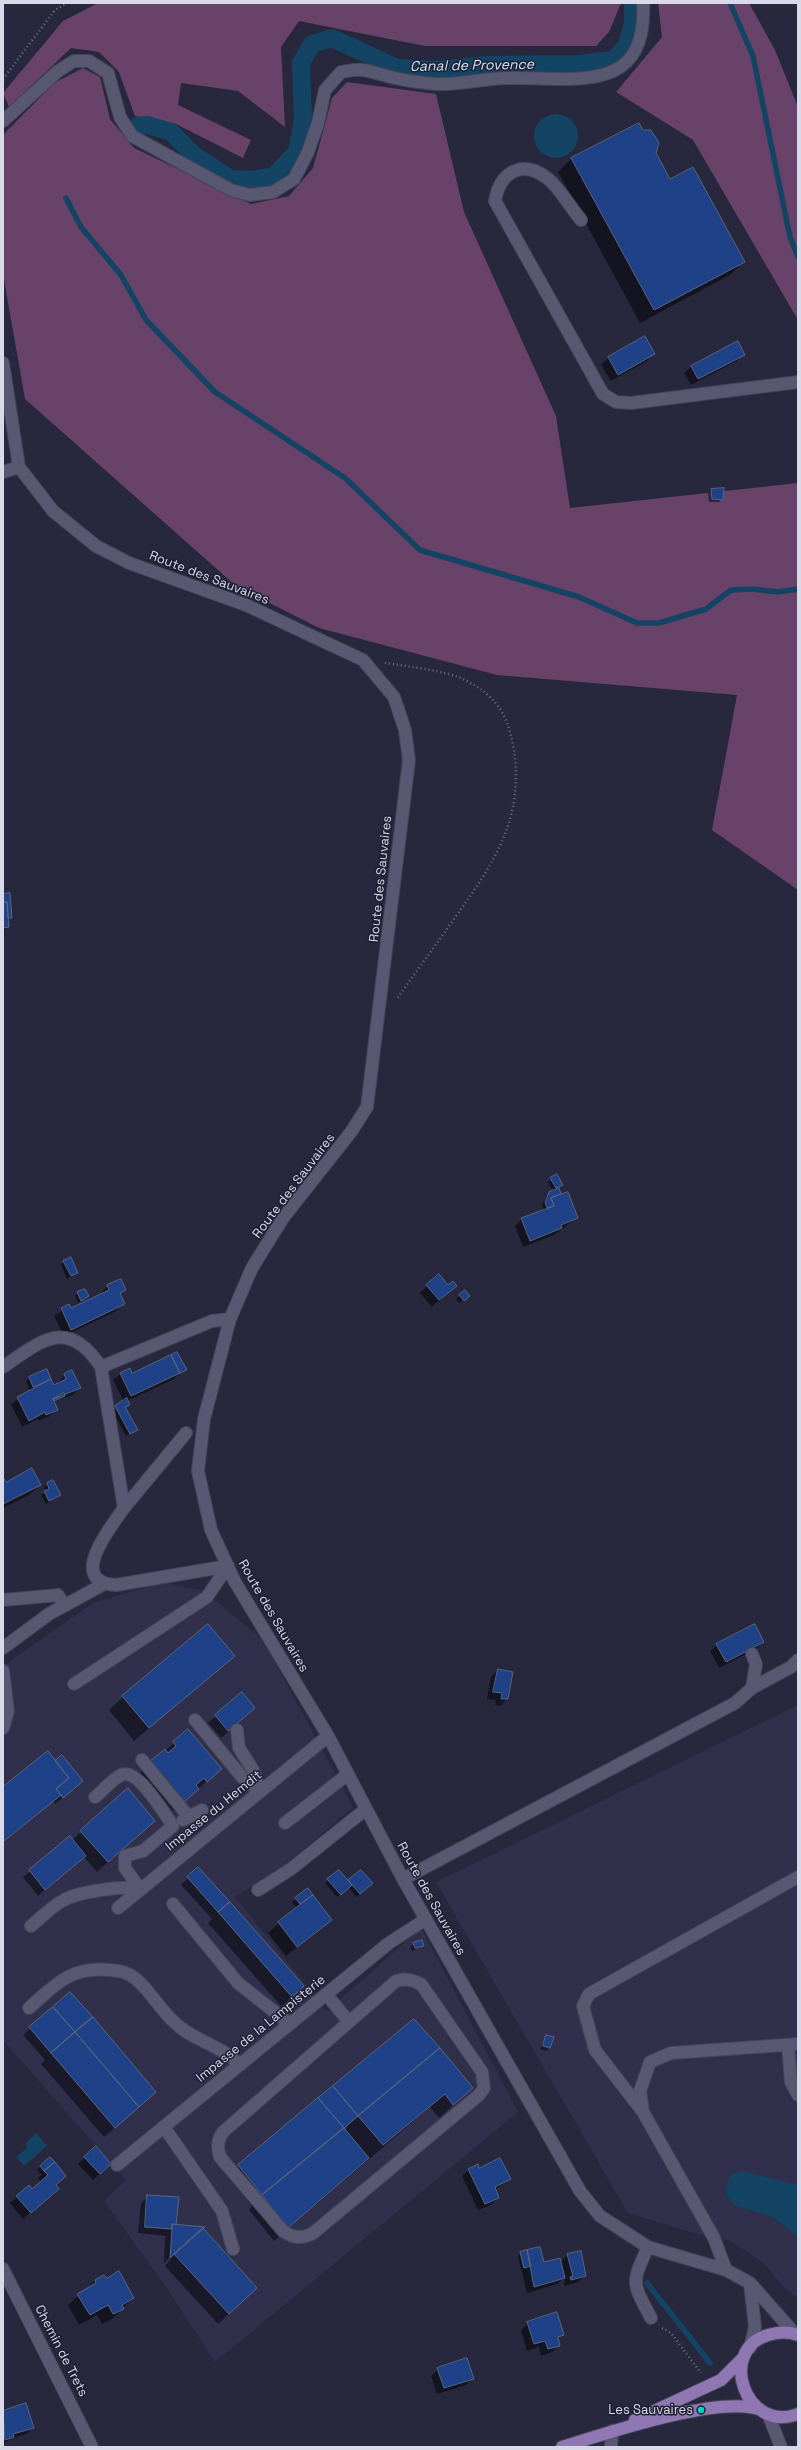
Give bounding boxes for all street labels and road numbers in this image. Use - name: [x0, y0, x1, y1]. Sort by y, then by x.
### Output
- street label: Route des Sauvaires: [147, 548, 271, 608]
- street label: Route des Sauvaires: [367, 815, 395, 943]
- street label: Route des Sauvaires: [250, 1131, 338, 1241]
- street label: Route des Sauvaires: [234, 1557, 312, 1675]
- street label: Impasse du Hemdit: [163, 1767, 265, 1855]
- street label: Route des Sauvaires: [393, 1840, 469, 1958]
- street label: Impasse de la Lampisterie: [193, 1972, 329, 2086]
- street label: Chemin de Trets: [31, 2303, 91, 2399]

